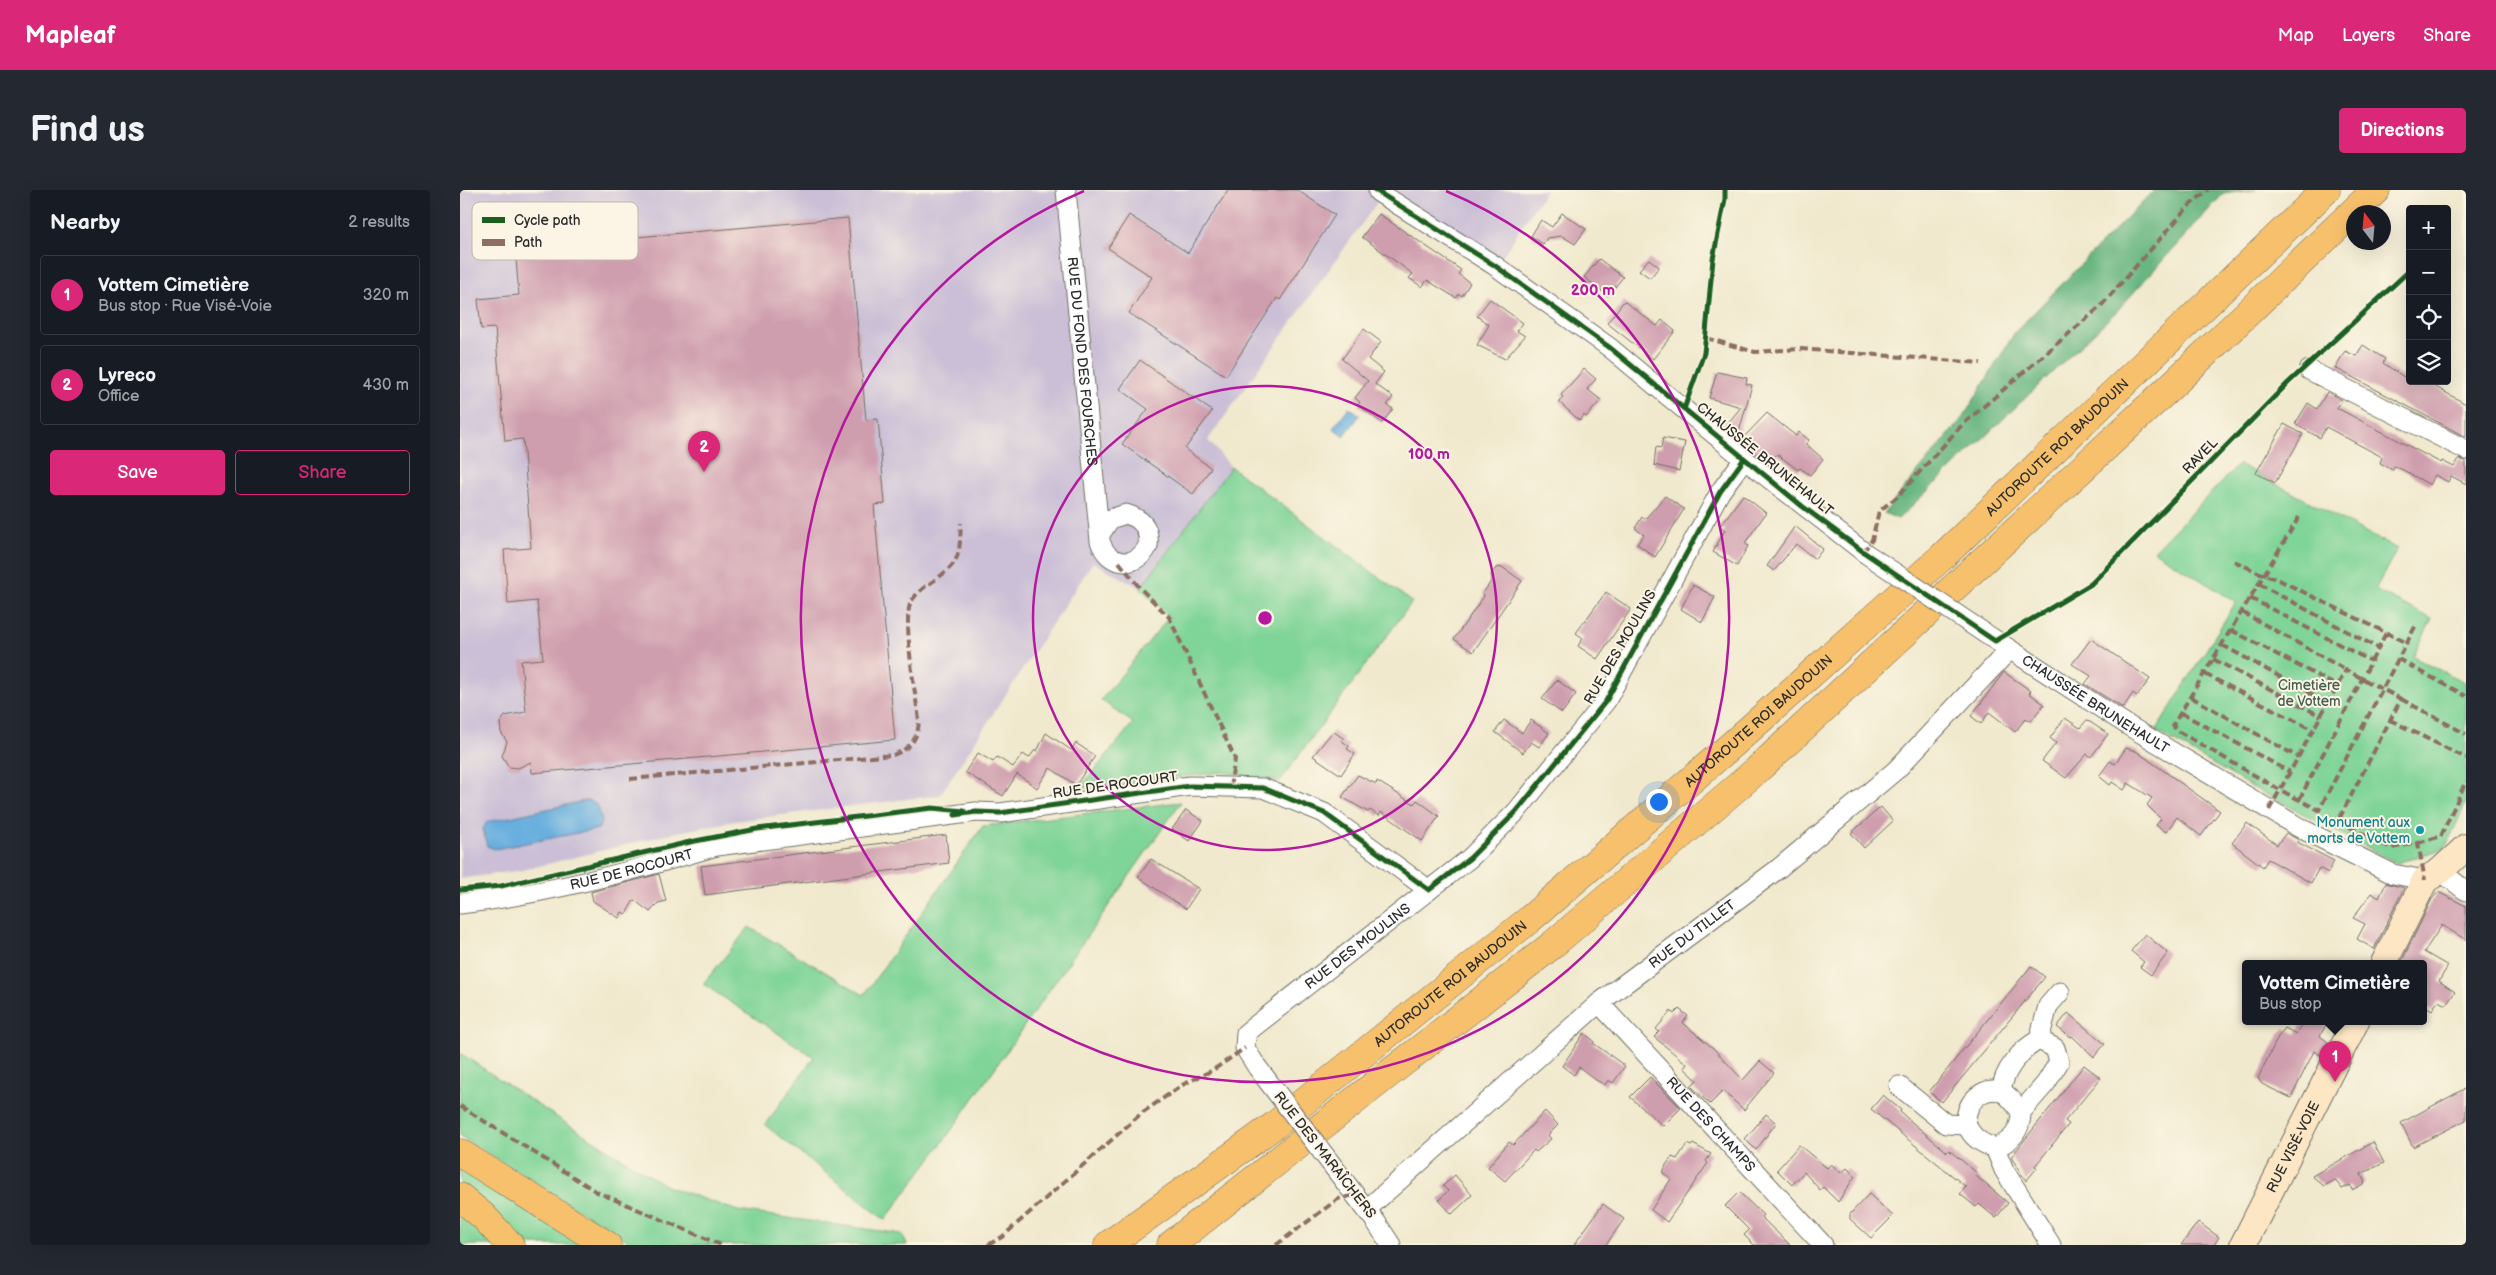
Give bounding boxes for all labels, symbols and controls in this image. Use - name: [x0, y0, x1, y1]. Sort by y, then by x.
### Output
- text: Mapleaf: [25, 21, 116, 50]
- text: Map: [2278, 25, 2314, 46]
- text: Layers: [2342, 25, 2395, 46]
- text: Share: [2423, 25, 2471, 46]
- button: Directions: [2339, 108, 2466, 153]
- text: Find us: [30, 109, 145, 152]
- legend: [472, 202, 638, 260]
- north arrow: [2346, 205, 2391, 250]
- map controls: [2406, 205, 2451, 385]
- button: +: [2406, 205, 2451, 250]
- text: Nearby: [50, 210, 120, 235]
- text: Cycle path: [514, 212, 581, 229]
- text: 2 results: [348, 213, 410, 232]
- text: Path: [514, 234, 542, 251]
- button: −: [2406, 250, 2451, 295]
- street label: RUE DU FOND DES FOURCHES: [1064, 256, 1101, 466]
- text: Vottem Cimetière: [98, 274, 249, 297]
- text: 200 m: [1571, 281, 1615, 300]
- text: 1: [64, 286, 70, 305]
- text: 320 m: [363, 286, 409, 305]
- button: locate: [2406, 295, 2451, 340]
- text: Bus stop · Rue Visé-Voie: [98, 297, 272, 316]
- button: layers: [2406, 340, 2451, 385]
- text: Lyreco: [98, 364, 156, 387]
- street label: AUTOROUTE ROI BAUDOUIN: [1982, 375, 2132, 519]
- text: 2: [62, 376, 72, 395]
- text: 430 m: [362, 376, 409, 395]
- text: Office: [98, 387, 140, 406]
- street label: CHAUSSÉE BRUNEHAULT: [1693, 398, 1838, 520]
- pin: 2: [688, 431, 720, 472]
- street label: RAVEL: [2179, 435, 2221, 477]
- text: 100 m: [1408, 445, 1450, 464]
- button: Save: [50, 450, 225, 495]
- button: Share: [235, 450, 410, 495]
- street label: RUE DES MOULINS: [1580, 587, 1660, 707]
- centre of rings: [1256, 609, 1274, 627]
- street label: AUTOROUTE ROI BAUDOUIN: [1681, 651, 1836, 790]
- street label: CHAUSSÉE BRUNEHAULT: [2019, 651, 2173, 757]
- park label: Cimetière de Vottem: [2277, 677, 2341, 710]
- street label: RUE DE ROCOURT: [1051, 768, 1179, 802]
- your location: [1646, 789, 1672, 815]
- place label: Monument aux morts de Vottem: [2307, 814, 2410, 847]
- marker: Monument aux morts de Vottem: [2414, 824, 2426, 836]
- street label: RUE DE ROCOURT: [568, 845, 695, 893]
- street label: RUE DU TILLET: [1645, 895, 1739, 971]
- street label: RUE DES MOULINS: [1301, 899, 1414, 992]
- street label: AUTOROUTE ROI BAUDOUIN: [1370, 917, 1530, 1050]
- popup: [2242, 960, 2427, 1025]
- text: Vottem Cimetière: [2259, 972, 2410, 995]
- text: Bus stop: [2259, 995, 2322, 1014]
- pin: 1: [2319, 1041, 2351, 1082]
- street label: RUE DES CHAMPS: [1663, 1073, 1759, 1175]
- street label: RUE DES MARAÎCHERS: [1270, 1088, 1380, 1222]
- street label: RUE VISÉ-VOIE: [2262, 1098, 2323, 1195]

